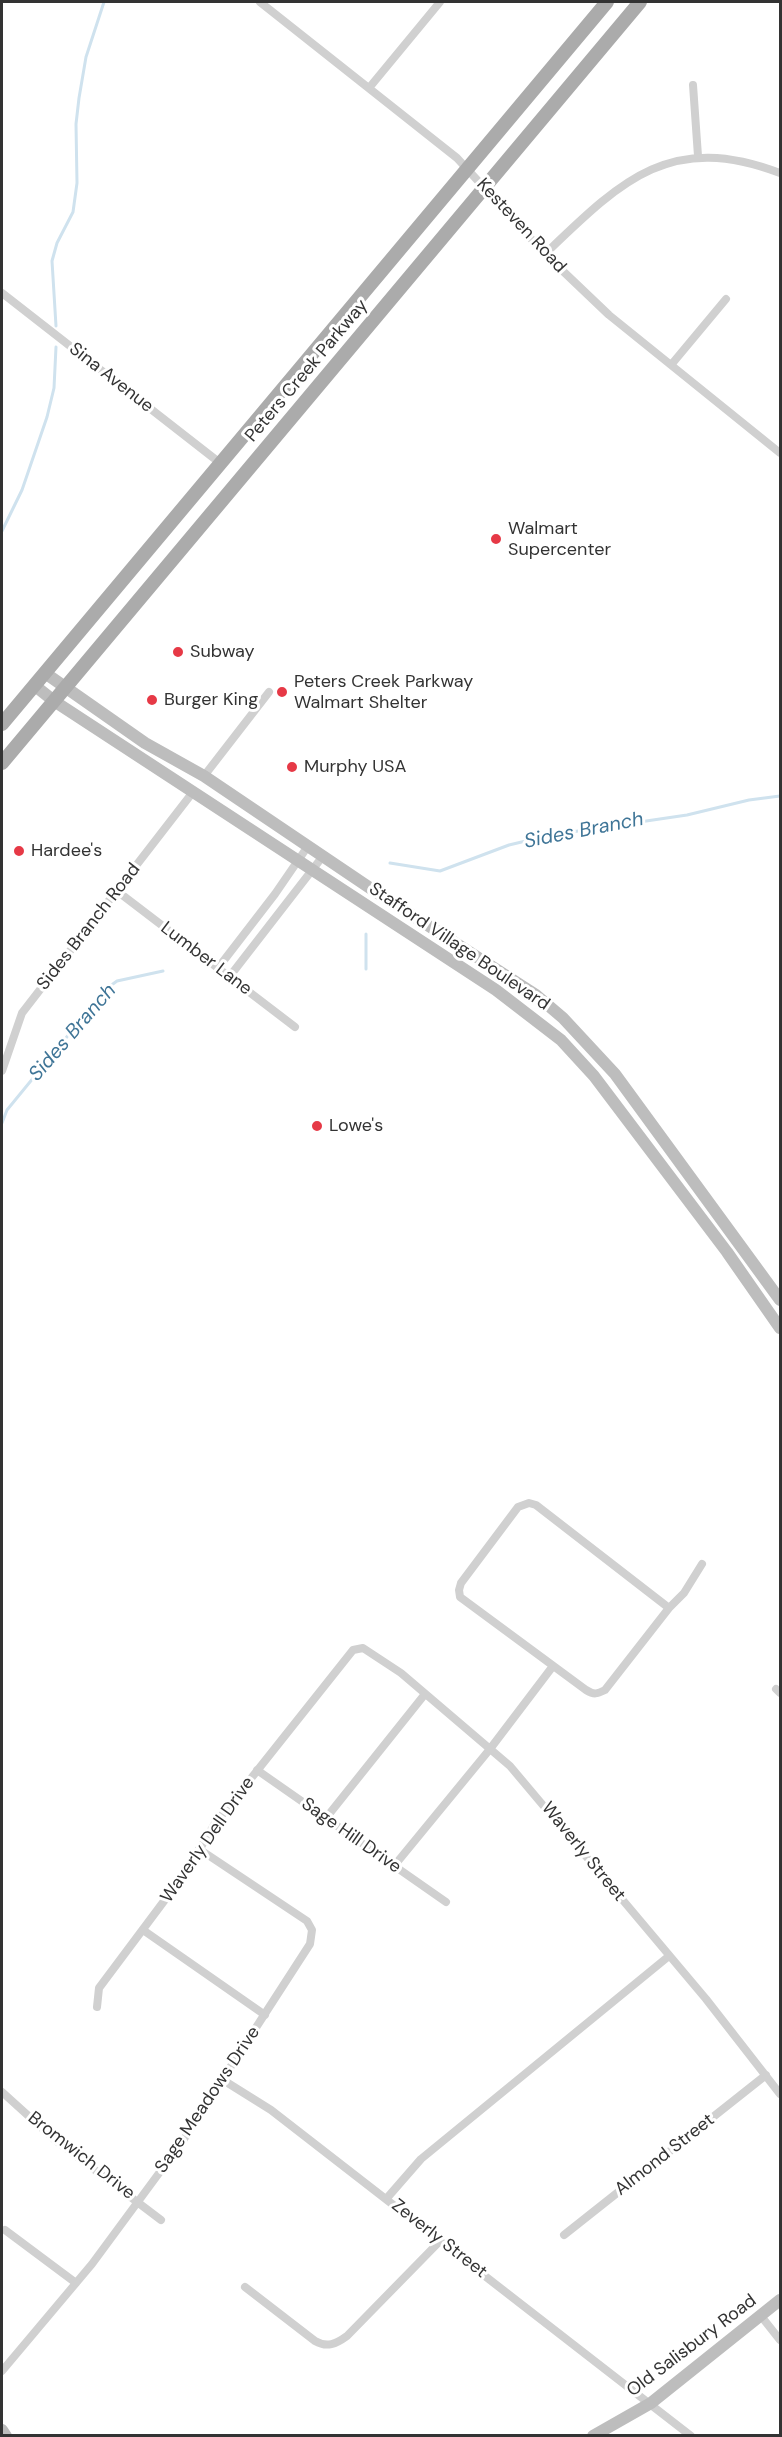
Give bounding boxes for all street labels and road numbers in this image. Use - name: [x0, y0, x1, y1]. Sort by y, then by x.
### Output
- street label: Kesteven Road: [472, 174, 570, 278]
- street label: Peters Creek Parkway: [241, 295, 373, 447]
- street label: Sina Avenue: [65, 338, 157, 418]
- street label: Sides Branch Road: [33, 859, 145, 995]
- street label: Stafford Village Boulevard: [365, 878, 553, 1016]
- street label: Lumber Lane: [156, 918, 256, 1000]
- street label: Waverly Dell Drive: [156, 1773, 260, 1907]
- street label: Sage Hill Drive: [297, 1794, 405, 1878]
- street label: Waverly Street: [536, 1798, 630, 1906]
- street label: Sage Meadows Drive: [151, 2023, 265, 2177]
- street label: Bromwich Drive: [23, 2107, 139, 2205]
- street label: Almond Street: [611, 2110, 719, 2200]
- street label: Zeverly Street: [387, 2195, 491, 2283]
- street label: Old Salisbury Road: [623, 2290, 761, 2402]

